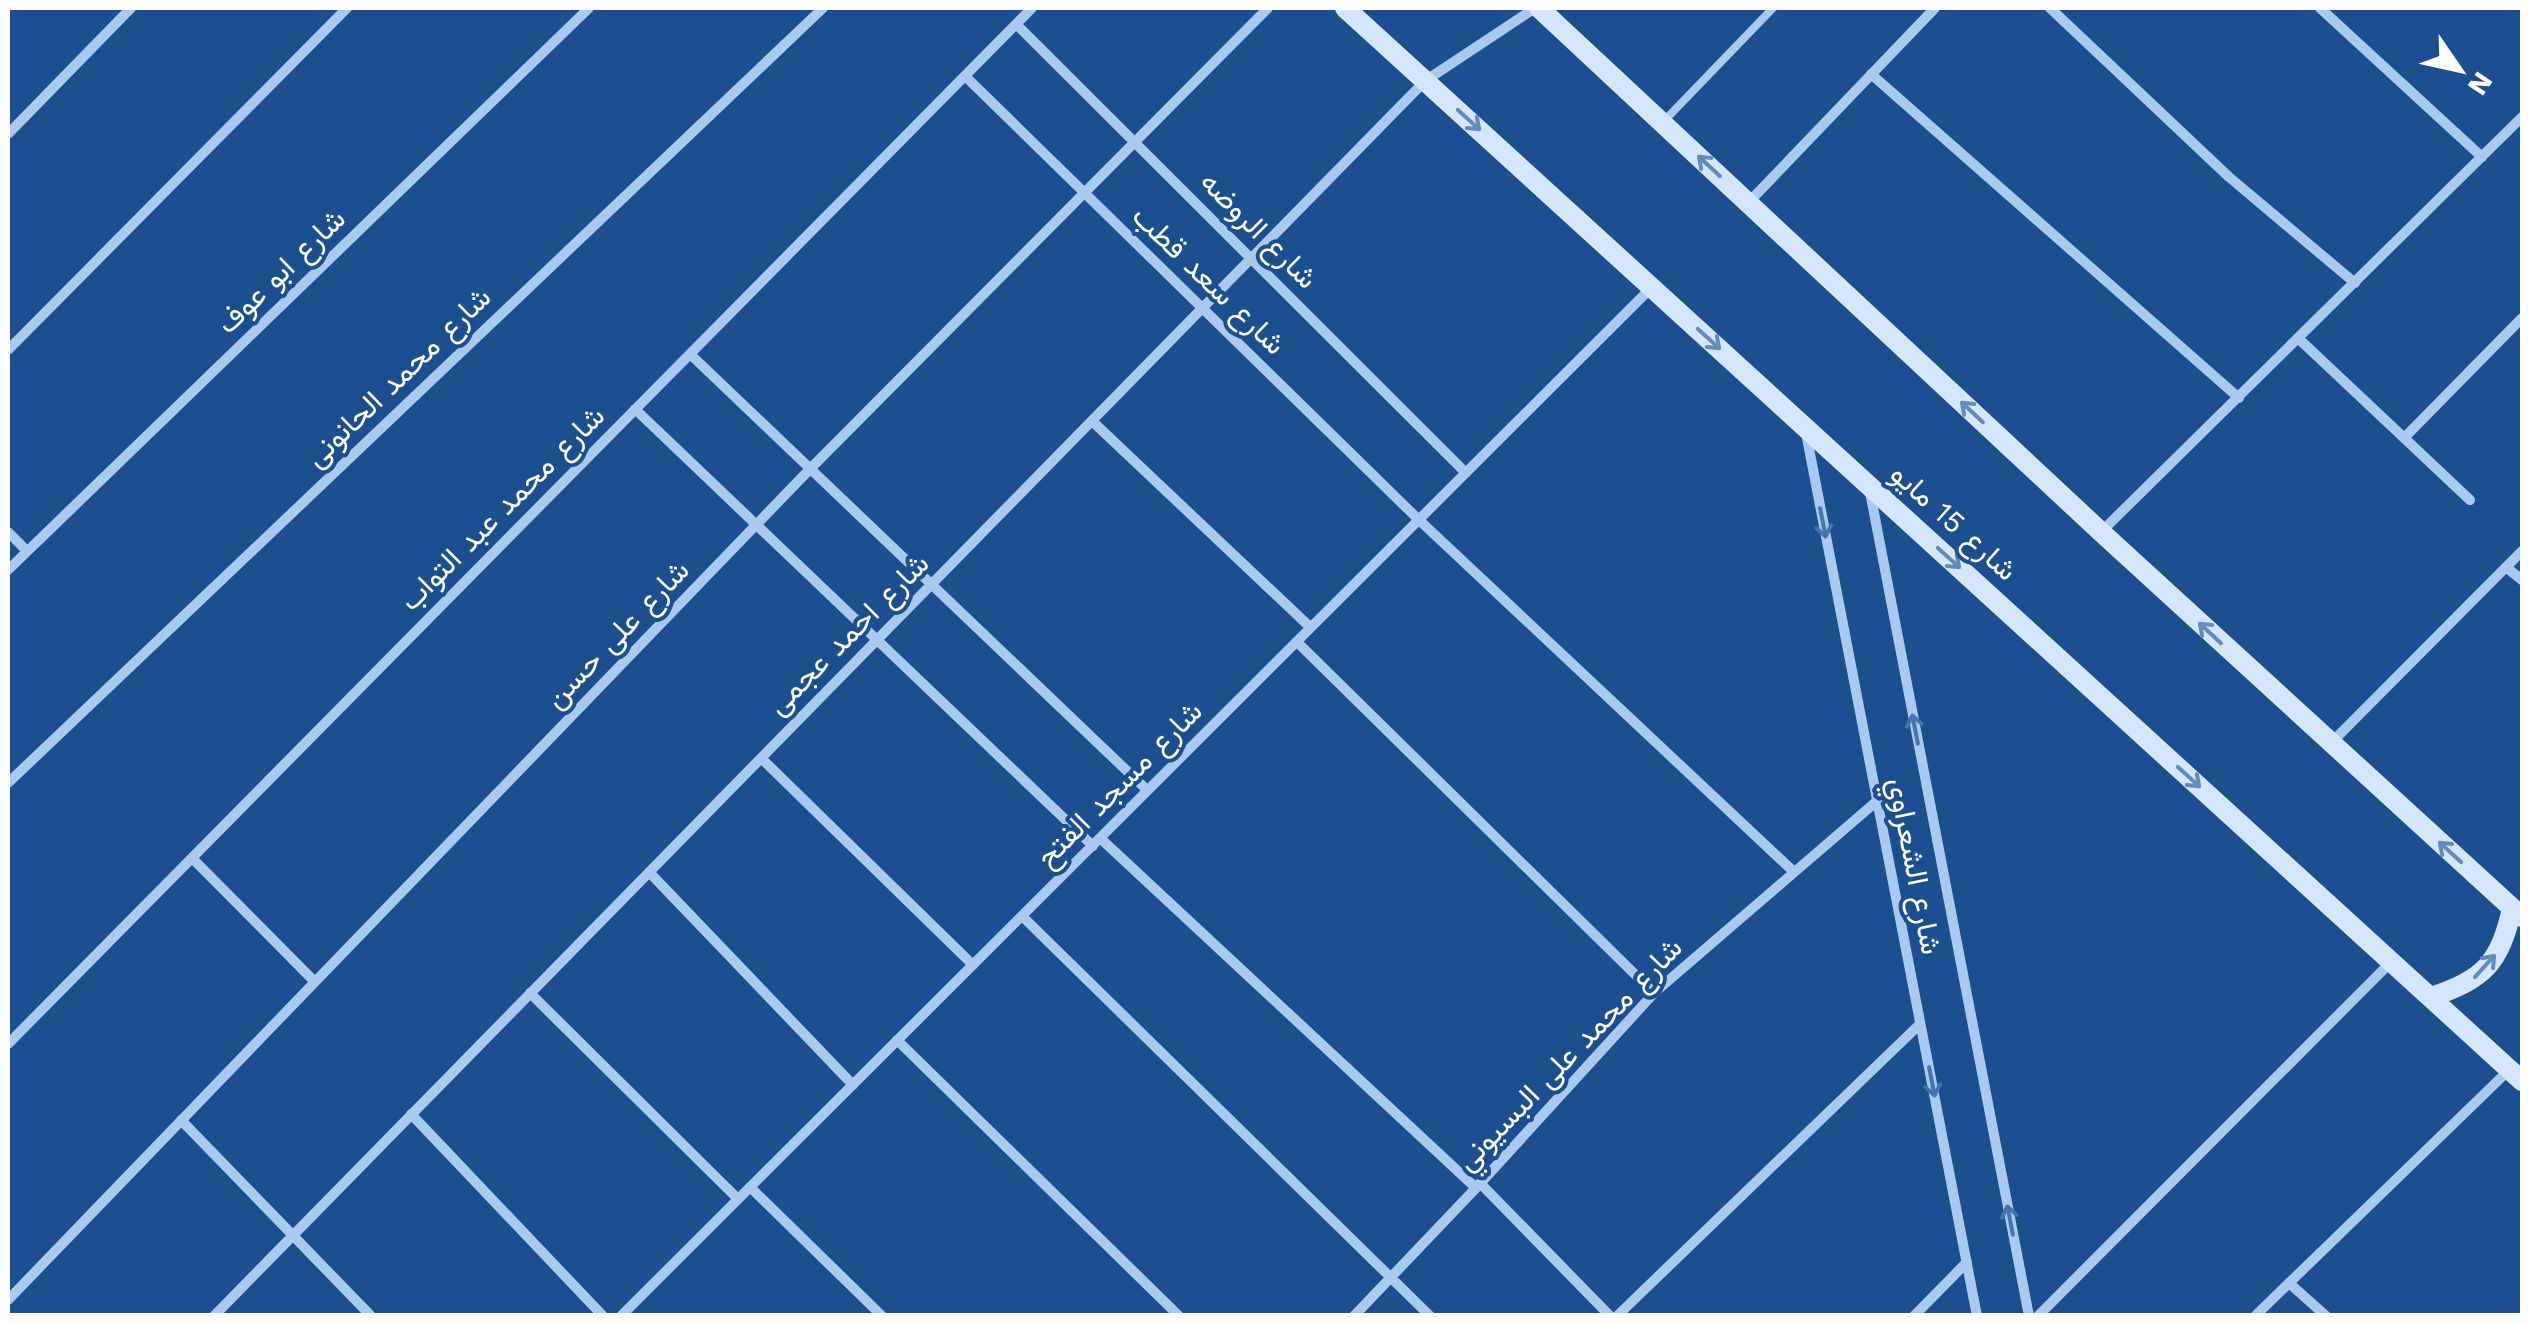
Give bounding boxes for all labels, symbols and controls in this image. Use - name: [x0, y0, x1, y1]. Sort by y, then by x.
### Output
- north arrow: [2410, 20, 2510, 120]
- text: N: [2461, 66, 2500, 102]
- one-way arrow: [1455, 108, 1481, 132]
- one-way arrow: [1697, 154, 1721, 178]
- street label: شارع الروضه: [1191, 164, 1325, 298]
- street label: شارع سعد قطب: [1123, 198, 1293, 364]
- street label: شارع ابو عوف: [209, 201, 354, 343]
- street label: شارع محمد الحانونى: [298, 279, 500, 476]
- one-way arrow: [1696, 327, 1721, 350]
- street label: شارع محمد عبد التواب: [392, 398, 614, 620]
- one-way arrow: [1960, 400, 1984, 424]
- street label: شارع 15 مايو: [1882, 456, 2025, 590]
- one-way arrow: [1815, 506, 1834, 538]
- street label: شارع احمد عجمى: [760, 546, 938, 724]
- one-way arrow: [1936, 547, 1961, 570]
- street label: شارع على حسن: [537, 552, 698, 717]
- one-way arrow: [2198, 621, 2223, 644]
- street label: شارع مسجد الفتح: [1028, 693, 1211, 876]
- one-way arrow: [1905, 714, 1924, 746]
- one-way arrow: [2176, 766, 2201, 789]
- street label: شارع الشعراوي: [1874, 774, 1950, 959]
- one-way arrow: [2438, 841, 2463, 864]
- street label: شارع محمد على البسيوني: [1448, 930, 1694, 1182]
- one-way arrow: [2473, 953, 2497, 979]
- one-way arrow: [1923, 1065, 1942, 1097]
- one-way arrow: [2000, 1204, 2019, 1237]

